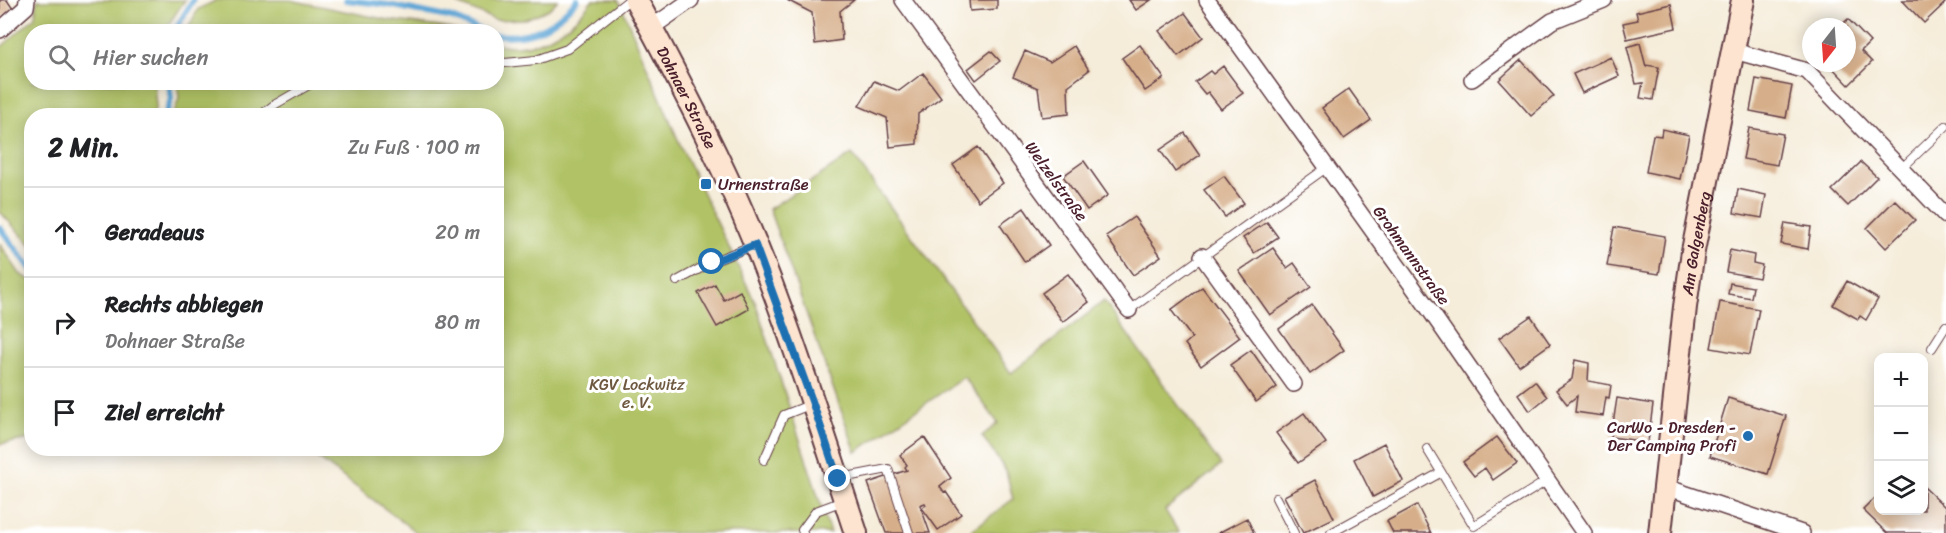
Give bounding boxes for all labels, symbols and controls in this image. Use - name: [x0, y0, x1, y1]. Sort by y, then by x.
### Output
- north arrow: [1802, 18, 1856, 72]
- search box: [24, 24, 504, 90]
- text: Hier suchen: [93, 38, 208, 77]
- icon: search: [45, 41, 78, 74]
- street label: Dohnaer Straße: [648, 41, 725, 154]
- text: 2 Min.: [48, 124, 120, 170]
- text: Zu Fuß · 100 m: [348, 130, 480, 165]
- street label: Welzelstraße: [1017, 135, 1096, 228]
- place label: Urnenstraße: [718, 170, 809, 199]
- marker: Urnenstraße: [699, 177, 713, 191]
- street label: Am Galgenberg: [1673, 189, 1720, 298]
- street label: Grohmannstraße: [1365, 199, 1458, 312]
- text: Geradeaus: [105, 213, 204, 252]
- text: 20 m: [435, 215, 480, 250]
- icon: ahead: [48, 216, 81, 249]
- route start: [698, 248, 724, 274]
- text: Rechts abbiegen: [105, 285, 263, 324]
- text: 80 m: [435, 305, 480, 340]
- icon: right: [48, 306, 81, 339]
- text: Dohnaer Straße: [105, 324, 245, 359]
- map controls: [1874, 353, 1928, 515]
- button: +: [1874, 353, 1928, 407]
- park label: KGV Lockwitz e. V.: [589, 370, 685, 417]
- text: Ziel erreicht: [105, 393, 224, 432]
- icon: arrive: [48, 396, 81, 429]
- button: −: [1874, 407, 1928, 461]
- place label: CarWo - Dresden - Der Camping Profi: [1607, 413, 1737, 460]
- marker: CarWo - Dresden - Der Camping Profi: [1741, 429, 1755, 443]
- button: layers: [1874, 461, 1928, 515]
- route end: [824, 465, 850, 491]

